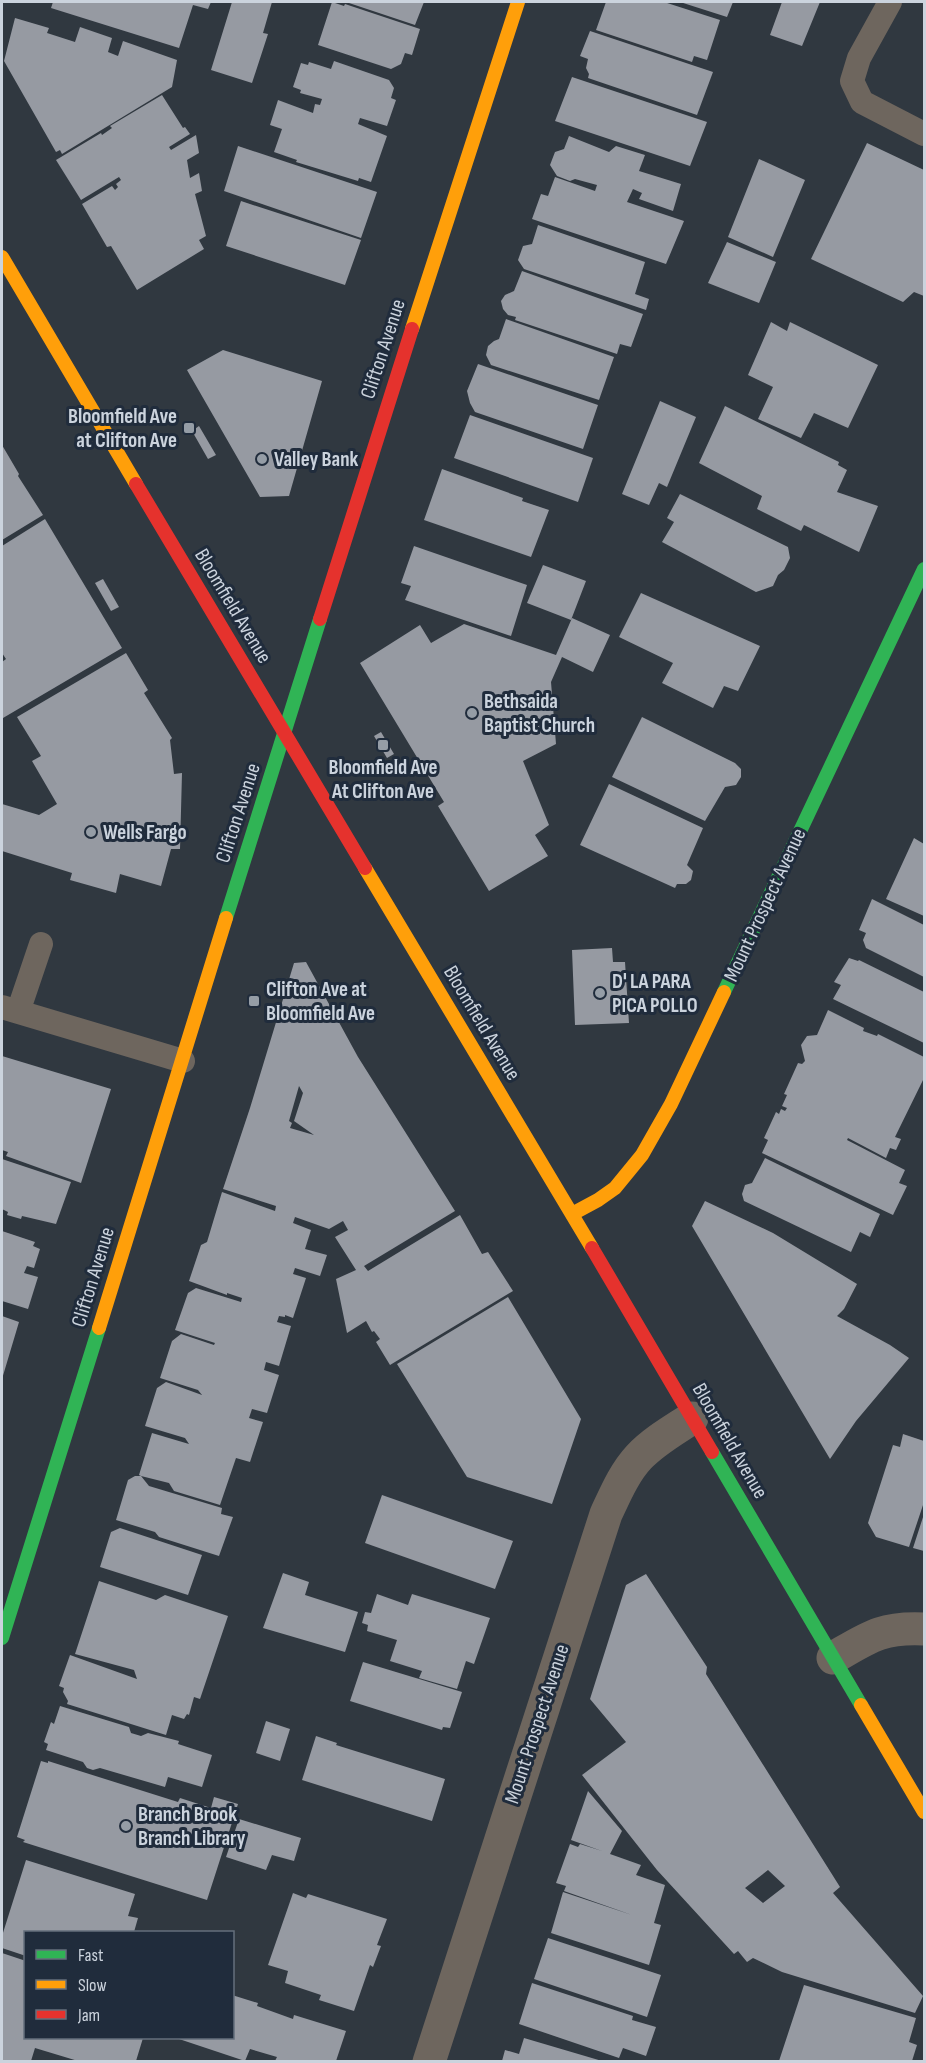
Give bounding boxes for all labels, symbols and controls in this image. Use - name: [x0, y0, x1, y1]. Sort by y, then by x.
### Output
- street label: Clifton Avenue: [355, 296, 411, 402]
- place label: Bloomfield Ave at Clifton Ave: [68, 404, 177, 453]
- marker: Bloomfield Ave at Clifton Ave: [182, 421, 196, 435]
- place label: Valley Bank: [274, 447, 358, 472]
- marker: Valley Bank: [255, 452, 269, 466]
- street label: Bloomfield Avenue: [189, 544, 277, 668]
- place label: Bethsaida Baptist Church: [484, 689, 595, 738]
- marker: Bethsaida Baptist Church: [465, 706, 479, 720]
- marker: Bloomfield Ave At Clifton Ave: [376, 738, 390, 752]
- place label: Bloomfield Ave At Clifton Ave: [328, 755, 438, 804]
- street label: Clifton Avenue: [210, 760, 266, 866]
- place label: Wells Fargo: [103, 820, 187, 845]
- street label: Mount Prospect Avenue: [719, 824, 811, 986]
- marker: Wells Fargo: [84, 825, 98, 839]
- street label: Bloomfield Avenue: [438, 961, 526, 1085]
- place label: D' LA PARA PICA POLLO: [612, 969, 698, 1018]
- place label: Clifton Ave at Bloomfield Ave: [266, 977, 375, 1026]
- marker: D' LA PARA PICA POLLO: [593, 986, 607, 1000]
- marker: Clifton Ave at Bloomfield Ave: [247, 994, 261, 1008]
- street label: Clifton Avenue: [66, 1224, 120, 1330]
- street label: Bloomfield Avenue: [687, 1379, 773, 1503]
- street label: Mount Prospect Avenue: [499, 1641, 575, 1807]
- place label: Branch Brook Branch Library: [138, 1802, 246, 1851]
- marker: Branch Brook Branch Library: [119, 1819, 133, 1833]
- legend: [24, 1931, 234, 2039]
- text: Fast: [78, 1945, 104, 1966]
- text: Slow: [78, 1975, 107, 1996]
- text: Jam: [77, 2005, 100, 2026]

